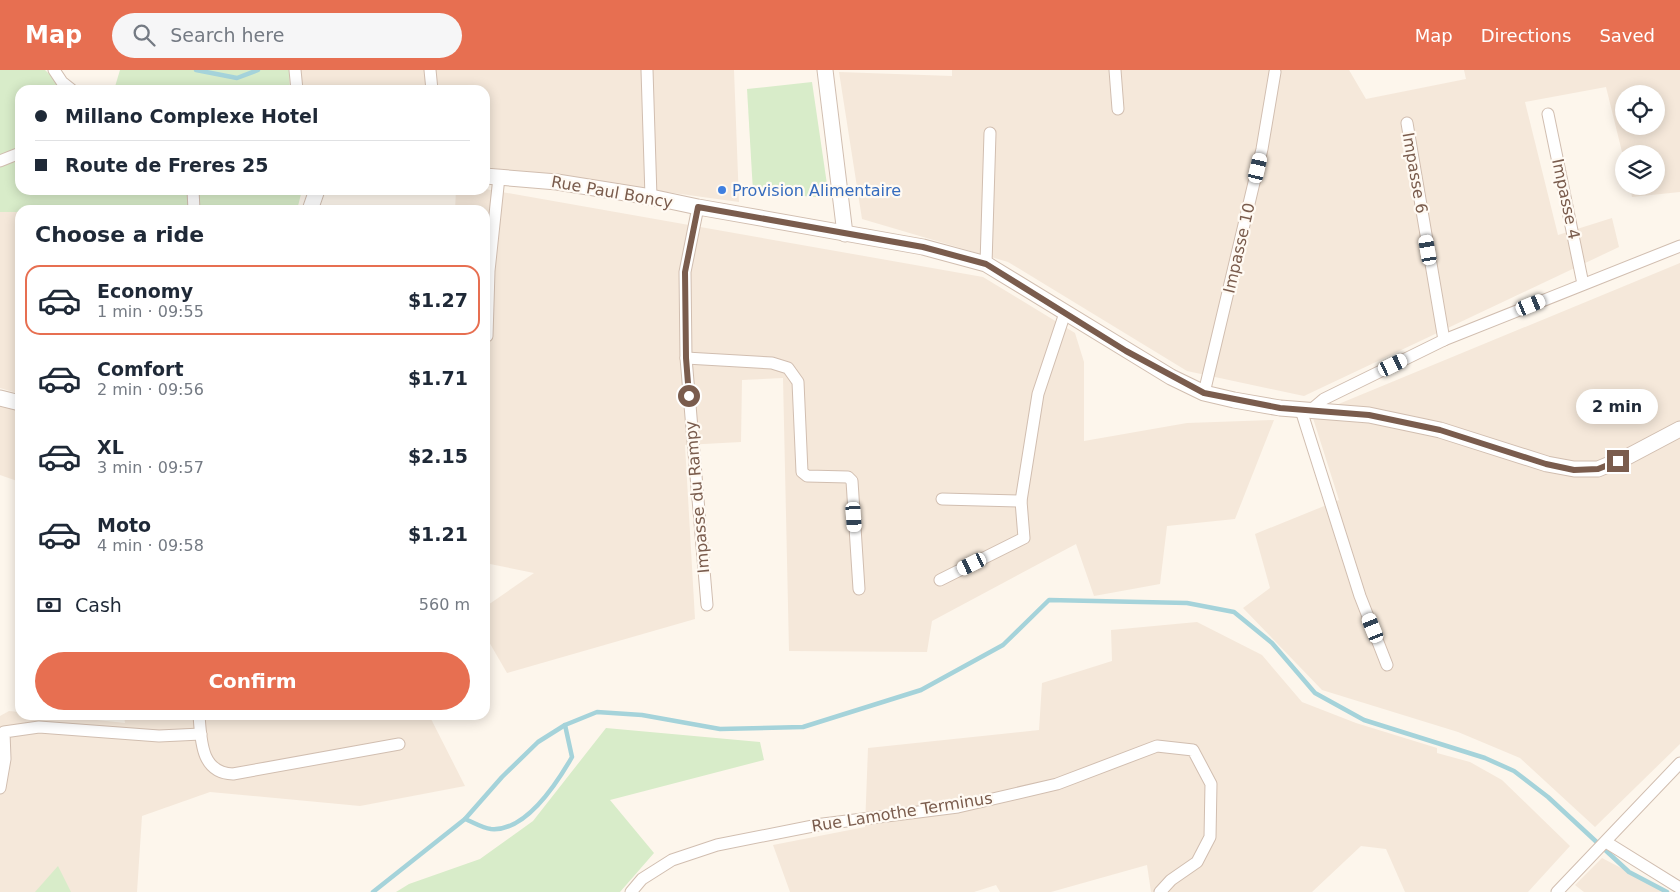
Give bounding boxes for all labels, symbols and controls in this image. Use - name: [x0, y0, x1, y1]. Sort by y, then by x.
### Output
- search box: [112, 13, 462, 58]
- text: Map: [25, 21, 82, 49]
- icon: search: [130, 21, 158, 49]
- text: Search here: [170, 24, 284, 46]
- text: Map: [1415, 25, 1453, 46]
- text: Directions: [1481, 25, 1571, 46]
- text: Saved: [1599, 25, 1655, 46]
- map controls: [1615, 85, 1665, 195]
- button: locate: [1615, 85, 1665, 135]
- text: Millano Complexe Hotel: [65, 105, 318, 127]
- street label: Impasse 6: [1399, 131, 1431, 215]
- button: layers: [1615, 145, 1665, 195]
- car: [1247, 152, 1268, 184]
- text: Route de Freres 25: [65, 154, 269, 176]
- street label: Impasse 4: [1548, 157, 1584, 241]
- street label: Rue Paul Boncy: [550, 172, 674, 212]
- place label: Provision Alimentaire: [732, 181, 901, 200]
- marker: Provision Alimentaire: [716, 184, 728, 196]
- street label: Impasse 10: [1219, 201, 1259, 295]
- text: Choose a ride: [35, 222, 204, 247]
- car: [1418, 234, 1437, 266]
- icon: car: [37, 278, 82, 323]
- text: Economy: [97, 280, 193, 302]
- text: $1.27: [408, 289, 468, 311]
- car: [1514, 292, 1547, 318]
- text: 1 min · 09:55: [97, 302, 204, 321]
- car: [1376, 352, 1409, 378]
- icon: car: [37, 356, 82, 401]
- text: Comfort: [97, 358, 184, 380]
- text: $1.71: [408, 367, 468, 389]
- text: 2 min · 09:56: [97, 380, 204, 399]
- route start: [678, 385, 700, 407]
- callout: 2 min: [1577, 388, 1659, 424]
- text: 2 min: [1592, 397, 1642, 416]
- street label: Impasse du Rampy: [681, 420, 713, 574]
- icon: car: [37, 434, 82, 479]
- text: XL: [97, 436, 124, 458]
- text: $2.15: [408, 445, 468, 467]
- route end: [1607, 450, 1629, 472]
- text: 3 min · 09:57: [97, 458, 204, 477]
- car: [845, 502, 862, 532]
- icon: car: [37, 512, 82, 557]
- text: Moto: [97, 514, 151, 536]
- text: $1.21: [408, 523, 468, 545]
- text: 4 min · 09:58: [97, 536, 204, 555]
- car: [955, 551, 988, 577]
- icon: cash: [35, 591, 63, 619]
- text: Cash: [75, 594, 122, 616]
- text: 560 m: [419, 595, 470, 614]
- car: [1360, 611, 1385, 645]
- button: Confirm: [35, 652, 470, 710]
- street label: Rue Lamothe Terminus: [810, 788, 994, 836]

